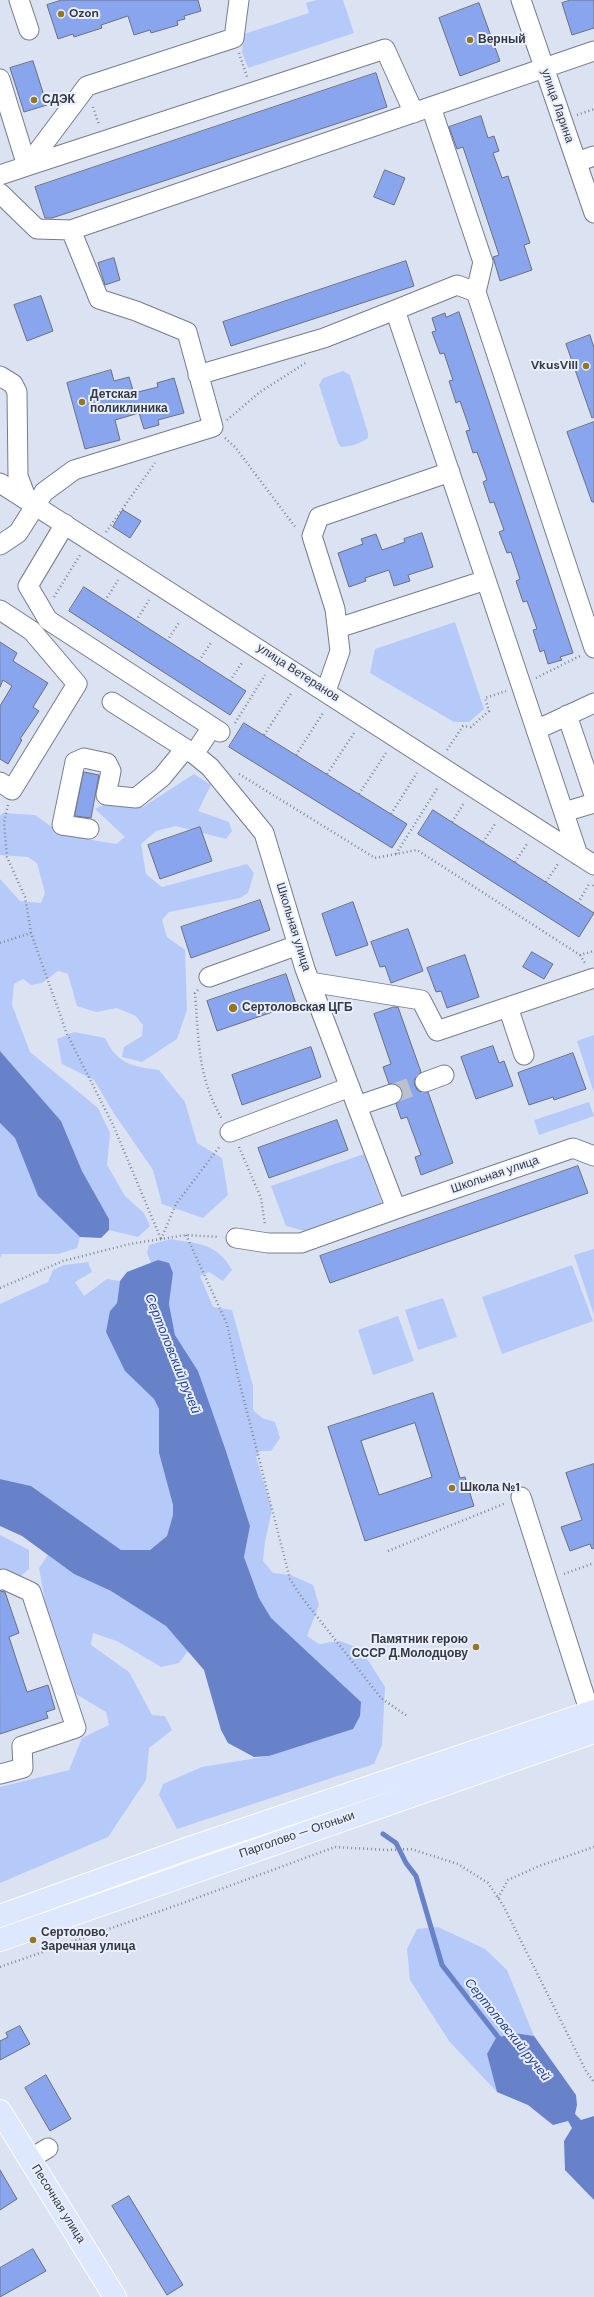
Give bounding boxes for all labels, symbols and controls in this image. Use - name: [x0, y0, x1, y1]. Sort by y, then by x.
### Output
- place label: Ozon: [69, 7, 99, 21]
- marker: Ozon: [56, 9, 66, 19]
- place label: Верный: [478, 33, 526, 47]
- marker: Верный: [465, 35, 475, 45]
- street label: улица Ларина: [538, 67, 576, 145]
- place label: СДЭК: [42, 93, 75, 107]
- marker: СДЭК: [29, 95, 39, 105]
- place label: VkusVill: [531, 359, 578, 373]
- marker: VkusVill: [581, 361, 591, 371]
- place label: Детская поликлиника: [90, 388, 168, 416]
- marker: Детская поликлиника: [77, 397, 87, 407]
- street label: улица Ветеранов: [254, 641, 342, 705]
- street label: Школьная улица: [273, 881, 313, 973]
- place label: Сертоловская ЦГБ: [242, 1001, 353, 1015]
- marker: Сертоловская ЦГБ: [227, 1002, 239, 1014]
- street label: Школьная улица: [449, 1153, 541, 1197]
- water label: Сертоловский ручей: [141, 1292, 203, 1416]
- place label: Школа №1: [460, 1481, 520, 1495]
- marker: Школа №1: [447, 1483, 457, 1493]
- place label: Памятник герою СССР Д.Молодцову: [352, 1633, 468, 1661]
- marker: Памятник герою СССР Д.Молодцову: [471, 1642, 481, 1652]
- street label: Парголово — Огоньки: [237, 1808, 357, 1862]
- place label: Сертолово, Заречная улица: [41, 1926, 135, 1954]
- marker: Сертолово, Заречная улица: [28, 1935, 38, 1945]
- water label: Сертоловский ручей: [461, 1975, 553, 2085]
- street label: Песочная улица: [28, 2162, 88, 2246]

